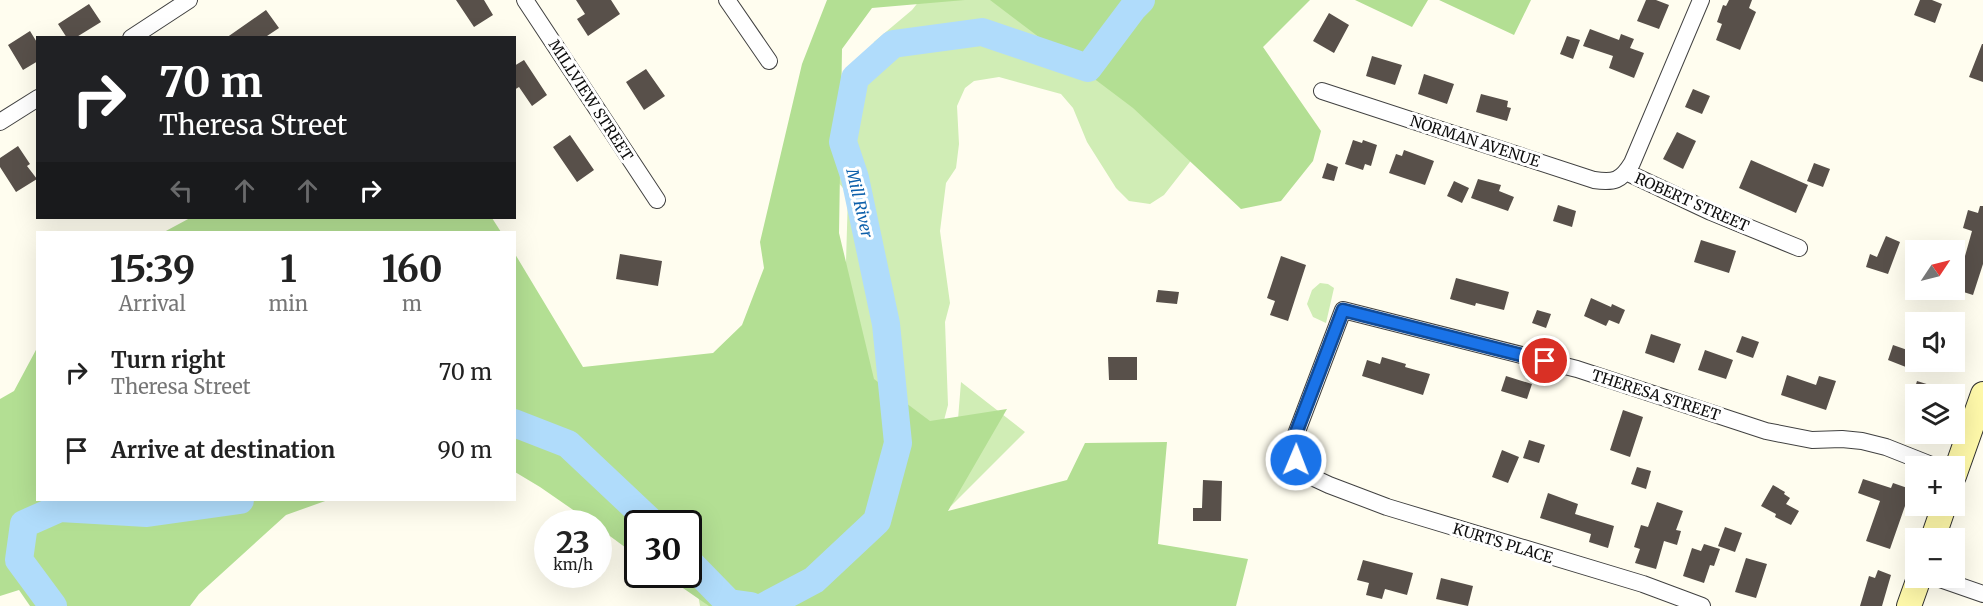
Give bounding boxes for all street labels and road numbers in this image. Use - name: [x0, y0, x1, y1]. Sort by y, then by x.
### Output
- street label: MILLVIEW STREET: [545, 36, 638, 165]
- street label: NORMAN AVENUE: [1408, 111, 1543, 171]
- street label: ROBERT STREET: [1632, 168, 1753, 236]
- street label: THERESA STREET: [1589, 365, 1723, 425]
- street label: KURTS PLACE: [1451, 519, 1556, 567]

